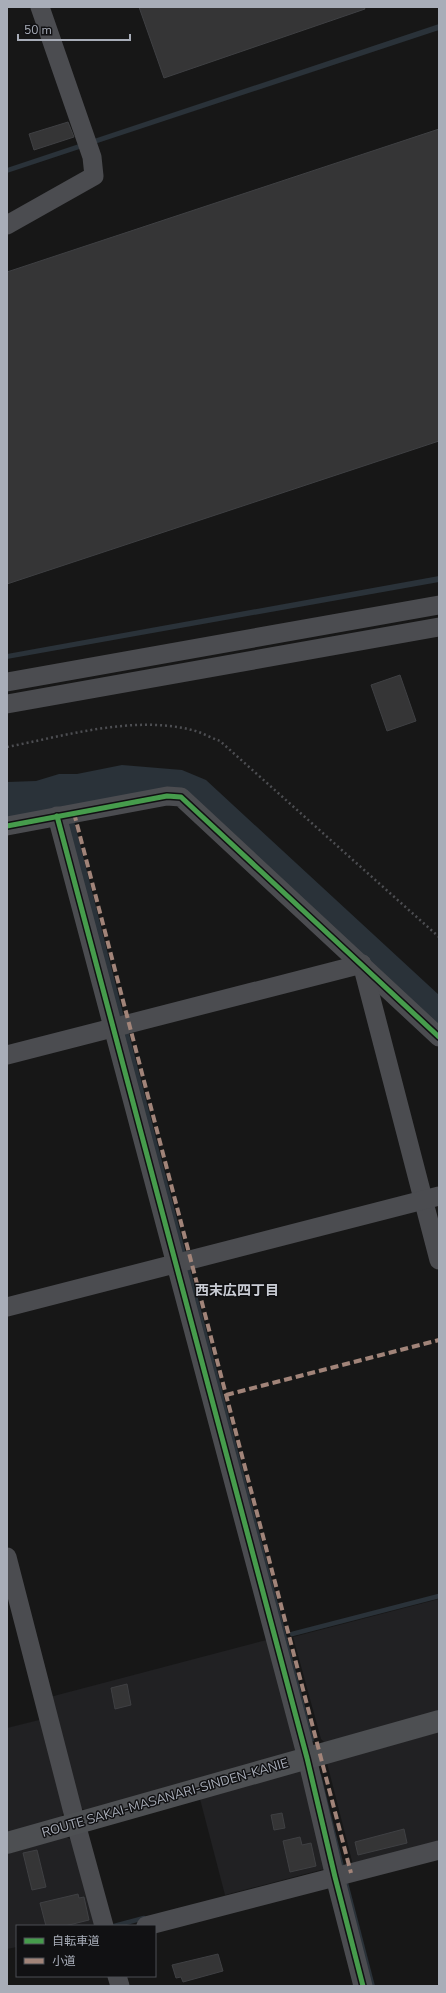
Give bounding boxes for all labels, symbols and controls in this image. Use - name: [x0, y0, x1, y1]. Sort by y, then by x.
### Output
- scale bar: [18, 16, 130, 42]
- text: 50 m: [24, 22, 52, 38]
- district label: 西末広四丁目: [195, 1281, 279, 1300]
- street label: ROUTE SAKAI-MASANARI-SINDEN-KANIE: [40, 1754, 290, 1842]
- legend: [16, 1925, 156, 1977]
- text: 自転車道: [52, 1933, 100, 1949]
- text: 小道: [52, 1953, 76, 1969]

